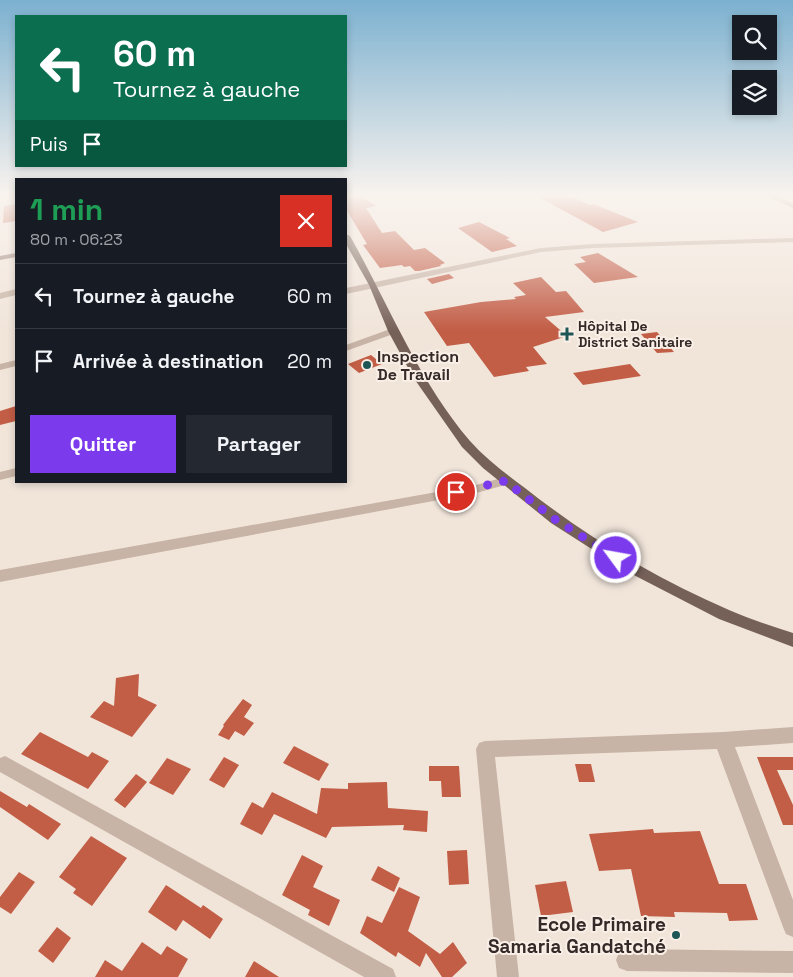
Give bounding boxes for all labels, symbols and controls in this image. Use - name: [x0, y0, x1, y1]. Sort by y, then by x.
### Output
- map controls: [732, 15, 777, 115]
- button: search: [732, 15, 777, 60]
- text: 60 m: [113, 32, 196, 76]
- icon: left: [30, 35, 95, 100]
- button: layers: [732, 70, 777, 115]
- text: Tournez à gauche: [113, 75, 300, 103]
- icon: arrive: [78, 130, 106, 158]
- text: Puis: [30, 132, 68, 157]
- text: 1 min: [30, 190, 103, 229]
- button: close: [280, 195, 332, 247]
- text: 80 m · 06:23: [30, 229, 123, 250]
- icon: left: [30, 282, 58, 310]
- text: Tournez à gauche: [73, 284, 235, 309]
- text: 60 m: [287, 284, 332, 309]
- place label: Hôpital De District Sanitaire: [578, 317, 692, 351]
- marker: Hôpital De District Sanitaire: [560, 327, 574, 341]
- place label: Inspection De Travail: [377, 346, 459, 385]
- icon: arrive: [30, 347, 58, 375]
- text: Arrivée à destination: [73, 349, 263, 374]
- text: 20 m: [287, 349, 332, 374]
- marker: Inspection De Travail: [361, 359, 373, 371]
- button: Quitter: [30, 415, 176, 473]
- button: Partager: [186, 415, 332, 473]
- pin: [435, 471, 477, 513]
- icon: arrive: [442, 478, 470, 506]
- position arrow: [589, 531, 641, 583]
- place label: Ecole Primaire Samaria Gandatché: [488, 912, 666, 959]
- marker: Ecole Primaire Samaria Gandatché: [670, 929, 682, 941]

